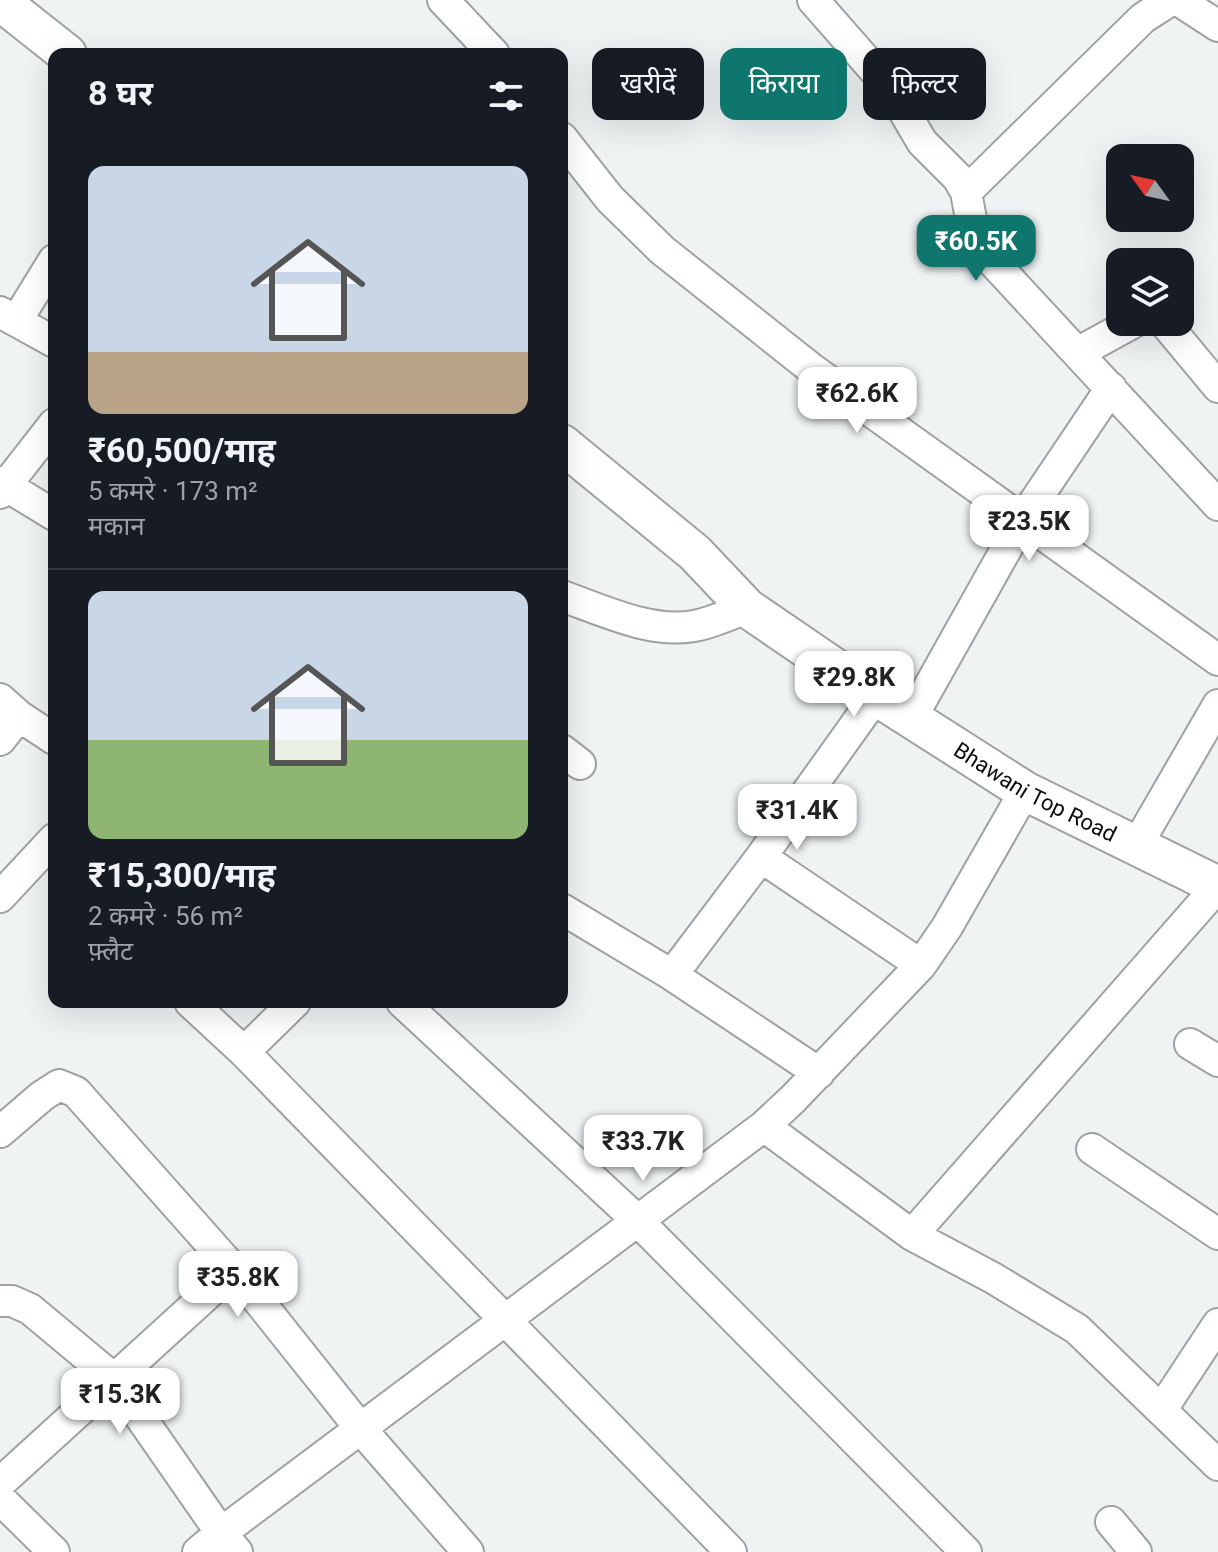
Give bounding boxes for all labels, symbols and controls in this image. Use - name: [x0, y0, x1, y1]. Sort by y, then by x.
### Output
- chip: खरीदें: [592, 48, 704, 120]
- chip: किराया: [720, 48, 847, 120]
- chip: फ़िल्टर: [863, 48, 986, 120]
- text: 8 घर: [88, 73, 153, 113]
- icon: filters: [484, 74, 528, 118]
- north arrow: [1106, 144, 1194, 232]
- map controls: [1106, 144, 1194, 336]
- pin: ₹60.5K: [911, 215, 1041, 283]
- icon: home: [236, 218, 380, 362]
- text: ₹60.5K: [935, 226, 1017, 256]
- button: layers: [1106, 248, 1194, 336]
- pin: ₹62.6K: [792, 367, 922, 435]
- text: ₹62.6K: [816, 378, 898, 408]
- text: ₹60,500/माह: [88, 430, 276, 470]
- text: 5 कमरे · 173 m²: [88, 476, 258, 506]
- pin: ₹23.5K: [964, 495, 1094, 563]
- text: ₹23.5K: [988, 506, 1070, 536]
- text: मकान: [88, 511, 145, 541]
- icon: home: [236, 643, 380, 787]
- pin: ₹29.8K: [789, 651, 919, 719]
- text: ₹29.8K: [813, 662, 895, 692]
- street label: Bhawani Top Road: [950, 737, 1121, 847]
- pin: ₹31.4K: [732, 784, 862, 852]
- text: ₹31.4K: [756, 795, 838, 825]
- text: ₹15,300/माह: [88, 855, 276, 895]
- text: 2 कमरे · 56 m²: [88, 901, 243, 931]
- text: फ़्लैट: [88, 936, 133, 966]
- pin: ₹33.7K: [578, 1115, 708, 1183]
- text: ₹33.7K: [602, 1126, 684, 1156]
- pin: ₹35.8K: [173, 1251, 303, 1319]
- text: ₹35.8K: [197, 1262, 279, 1292]
- pin: ₹15.3K: [55, 1368, 185, 1436]
- text: ₹15.3K: [79, 1379, 161, 1409]

